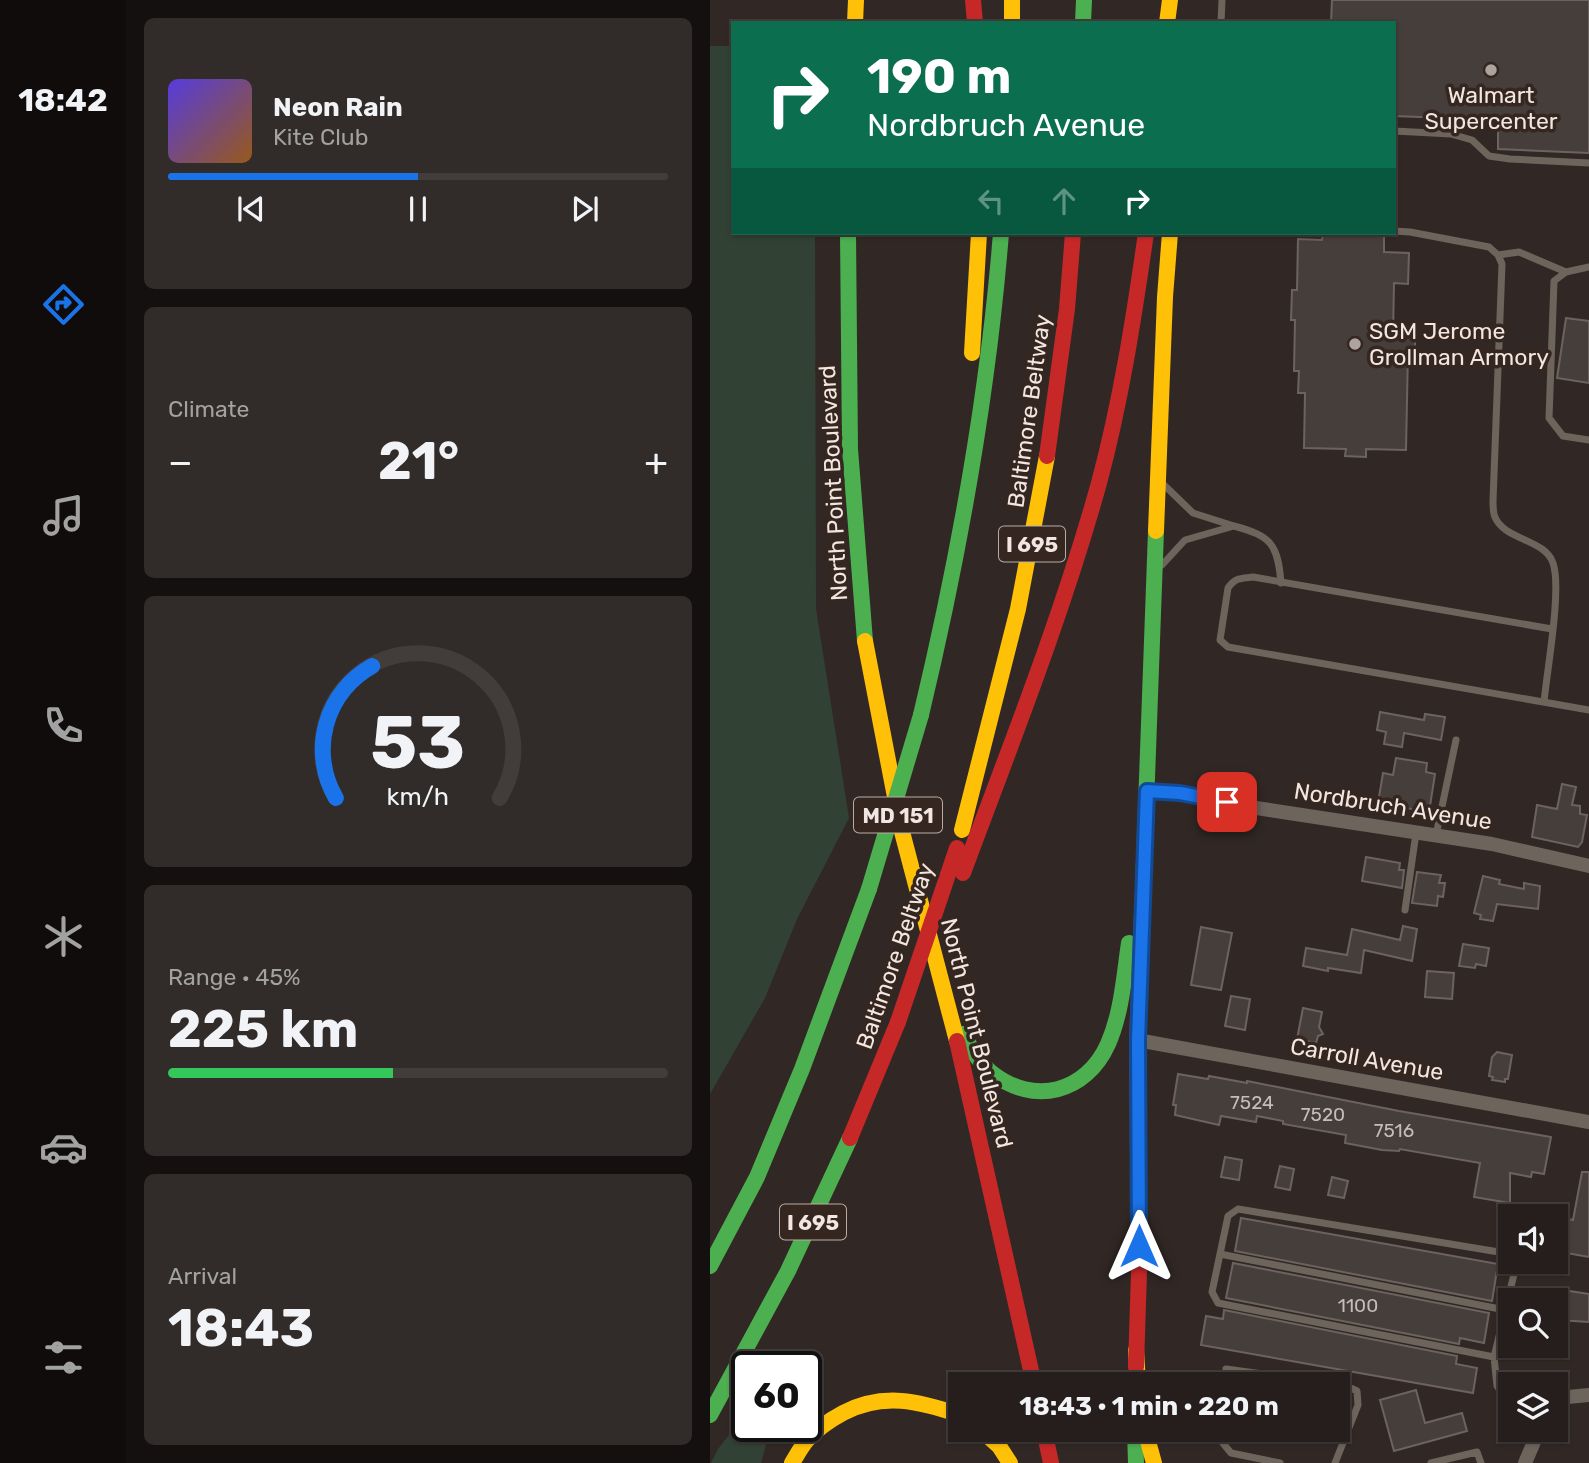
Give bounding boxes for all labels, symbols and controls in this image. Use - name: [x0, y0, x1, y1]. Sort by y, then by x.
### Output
- text: 190 m: [867, 47, 1011, 105]
- icon: right: [752, 49, 843, 140]
- marker: Walmart Supercenter: [1483, 62, 1499, 78]
- text: 18:42: [18, 81, 108, 119]
- place label: Walmart Supercenter: [1424, 81, 1558, 135]
- text: Neon Rain: [273, 92, 403, 123]
- text: Nordbruch Avenue: [867, 106, 1145, 144]
- text: Kite Club: [273, 123, 368, 151]
- icon: left: [972, 182, 1010, 220]
- icon: ahead: [1045, 182, 1083, 220]
- icon: right: [1118, 182, 1156, 220]
- icon: previous: [232, 190, 270, 228]
- icon: pause: [399, 190, 437, 228]
- icon: next: [566, 190, 604, 228]
- icon: directions: [39, 280, 88, 329]
- street label: Baltimore Beltway: [1002, 312, 1056, 509]
- place label: SGM Jerome Grollman Armory: [1369, 317, 1549, 371]
- marker: SGM Jerome Grollman Armory: [1347, 336, 1363, 352]
- street label: North Point Boulevard: [813, 364, 853, 602]
- text: Climate: [168, 395, 249, 423]
- text: 21°: [378, 430, 459, 492]
- text: −: [168, 439, 193, 485]
- text: +: [644, 439, 668, 485]
- icon: music: [39, 491, 88, 540]
- road number: I 695: [999, 526, 1065, 562]
- text: 53: [371, 700, 466, 786]
- icon: phone: [39, 701, 88, 750]
- pin: [1197, 772, 1257, 832]
- street label: Nordbruch Avenue: [1292, 777, 1494, 835]
- text: km/h: [387, 781, 449, 810]
- icon: arrive: [1208, 783, 1246, 821]
- road number: MD 151: [854, 798, 942, 832]
- street label: Baltimore Beltway: [850, 859, 940, 1053]
- icon: climate: [39, 912, 88, 961]
- street label: North Point Boulevard: [935, 915, 1019, 1151]
- text: Range · 45%: [168, 963, 301, 991]
- text: 225 km: [168, 998, 358, 1060]
- street label: Carroll Avenue: [1288, 1032, 1446, 1086]
- house number: 7524: [1230, 1091, 1274, 1114]
- house number: 7520: [1301, 1103, 1345, 1126]
- house number: 7516: [1374, 1119, 1414, 1142]
- icon: car: [39, 1123, 88, 1172]
- road number: I 695: [780, 1204, 846, 1240]
- map controls: [1498, 1204, 1568, 1442]
- button: sound: [1498, 1204, 1568, 1274]
- position arrow: [1102, 1209, 1176, 1283]
- text: Arrival: [168, 1262, 237, 1290]
- button: search: [1498, 1288, 1568, 1358]
- house number: 1100: [1338, 1294, 1378, 1317]
- text: 18:43: [168, 1297, 314, 1359]
- icon: filters: [39, 1333, 88, 1382]
- speed limit sign: 60: [731, 1351, 822, 1442]
- button: layers: [1498, 1372, 1568, 1442]
- text: 18:43 · 1 min · 220 m: [1019, 1391, 1279, 1422]

